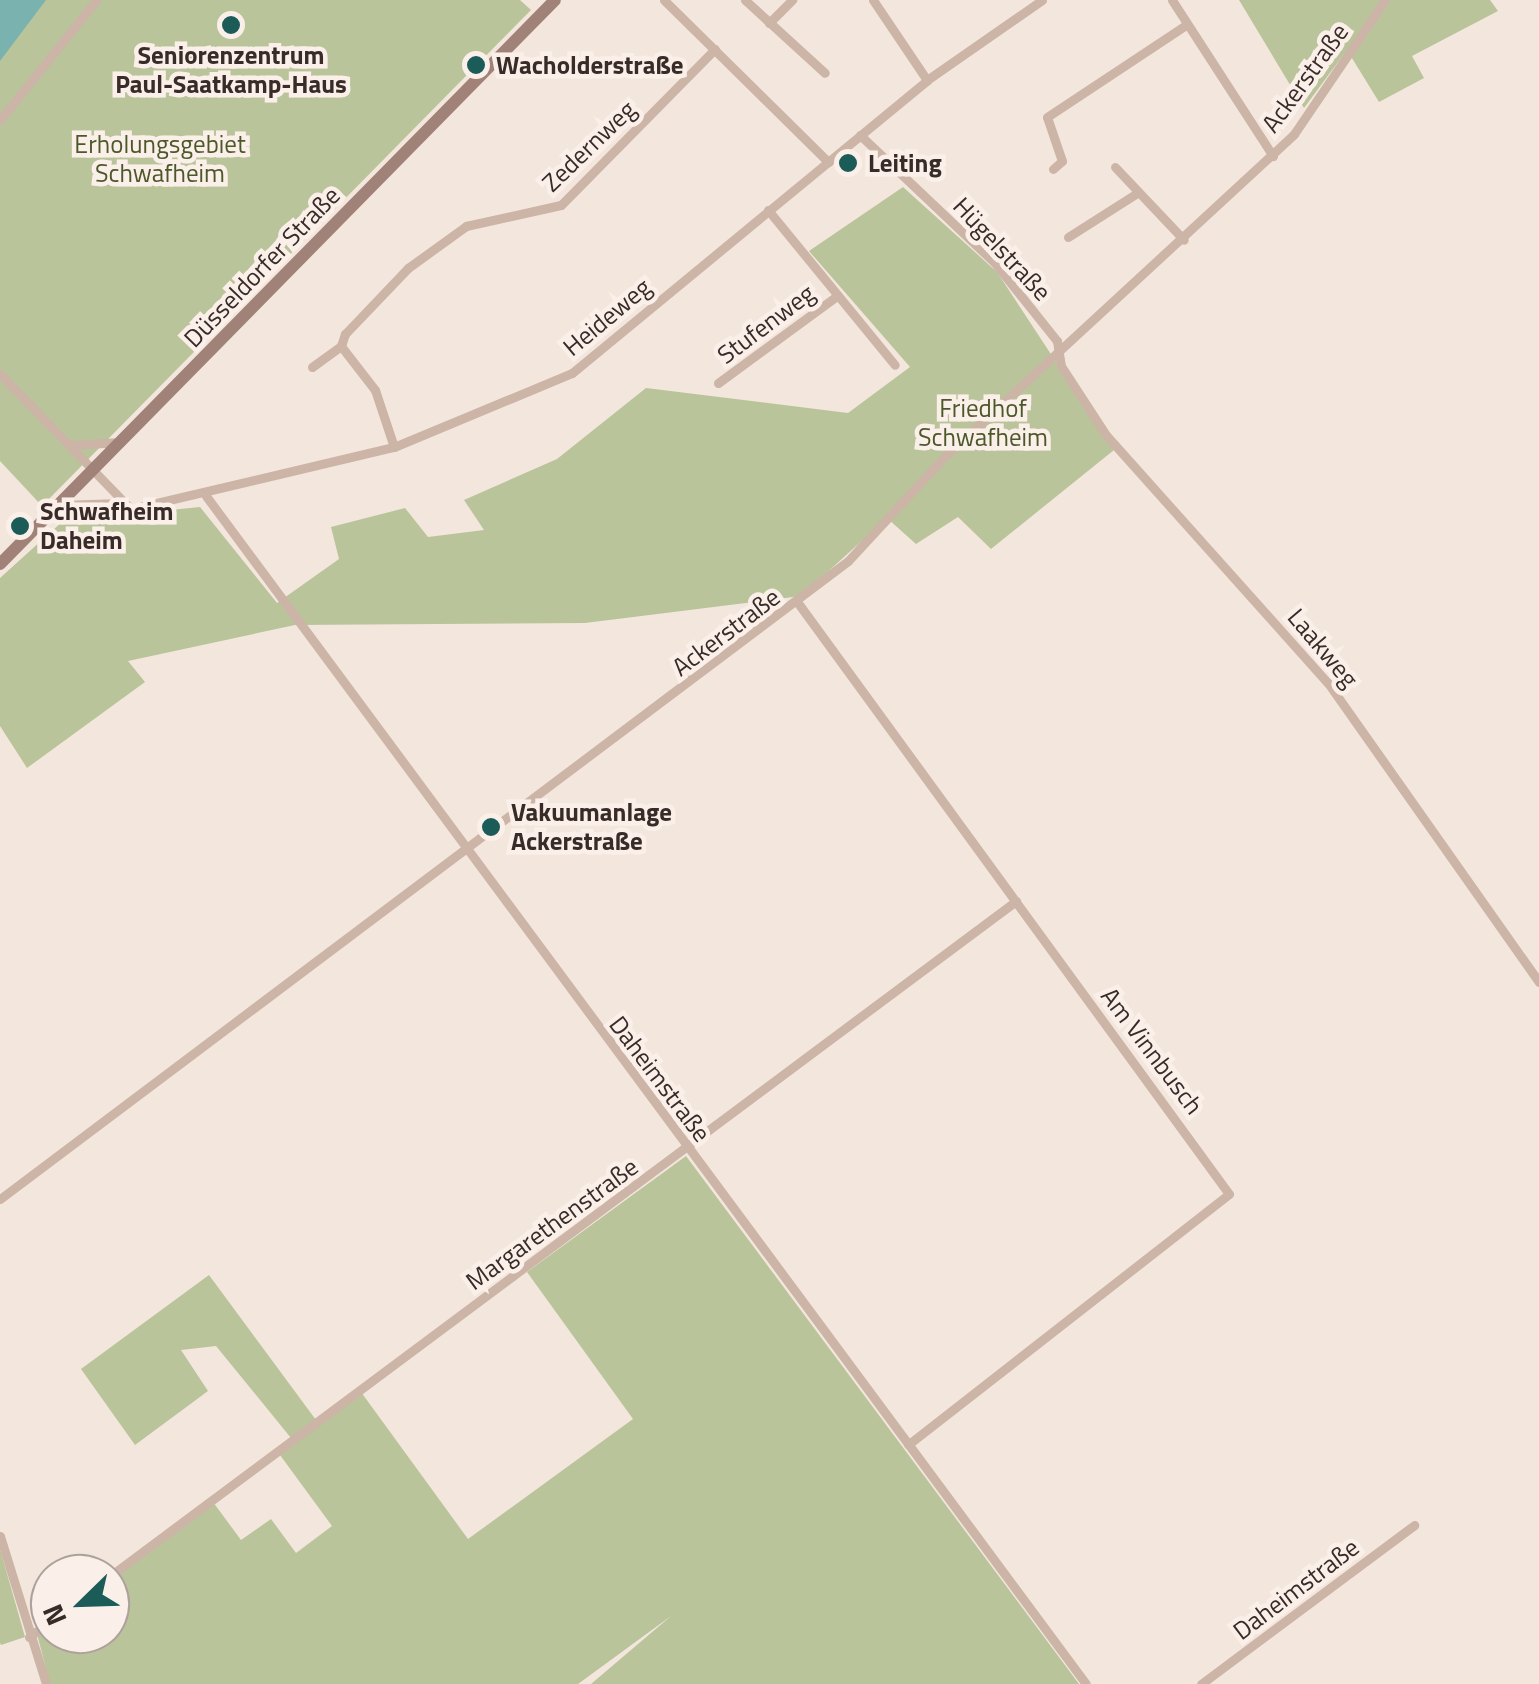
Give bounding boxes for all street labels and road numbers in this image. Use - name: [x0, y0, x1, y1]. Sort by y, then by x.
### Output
- street label: Ackerstraße: [1256, 18, 1354, 138]
- street label: Zedernweg: [536, 94, 642, 198]
- street label: Düsseldorfer Straße: [178, 181, 346, 353]
- street label: Hügelstraße: [947, 191, 1057, 307]
- street label: Heideweg: [557, 272, 657, 362]
- street label: Stufenweg: [712, 278, 820, 370]
- street label: Ackerstraße: [666, 582, 786, 682]
- street label: Laakweg: [1281, 603, 1365, 693]
- street label: Am Vinnbusch: [1095, 982, 1209, 1120]
- street label: Daheimstraße: [603, 1010, 717, 1148]
- street label: Margarethenstraße: [460, 1152, 644, 1296]
- street label: Daheimstraße: [1227, 1532, 1365, 1646]

